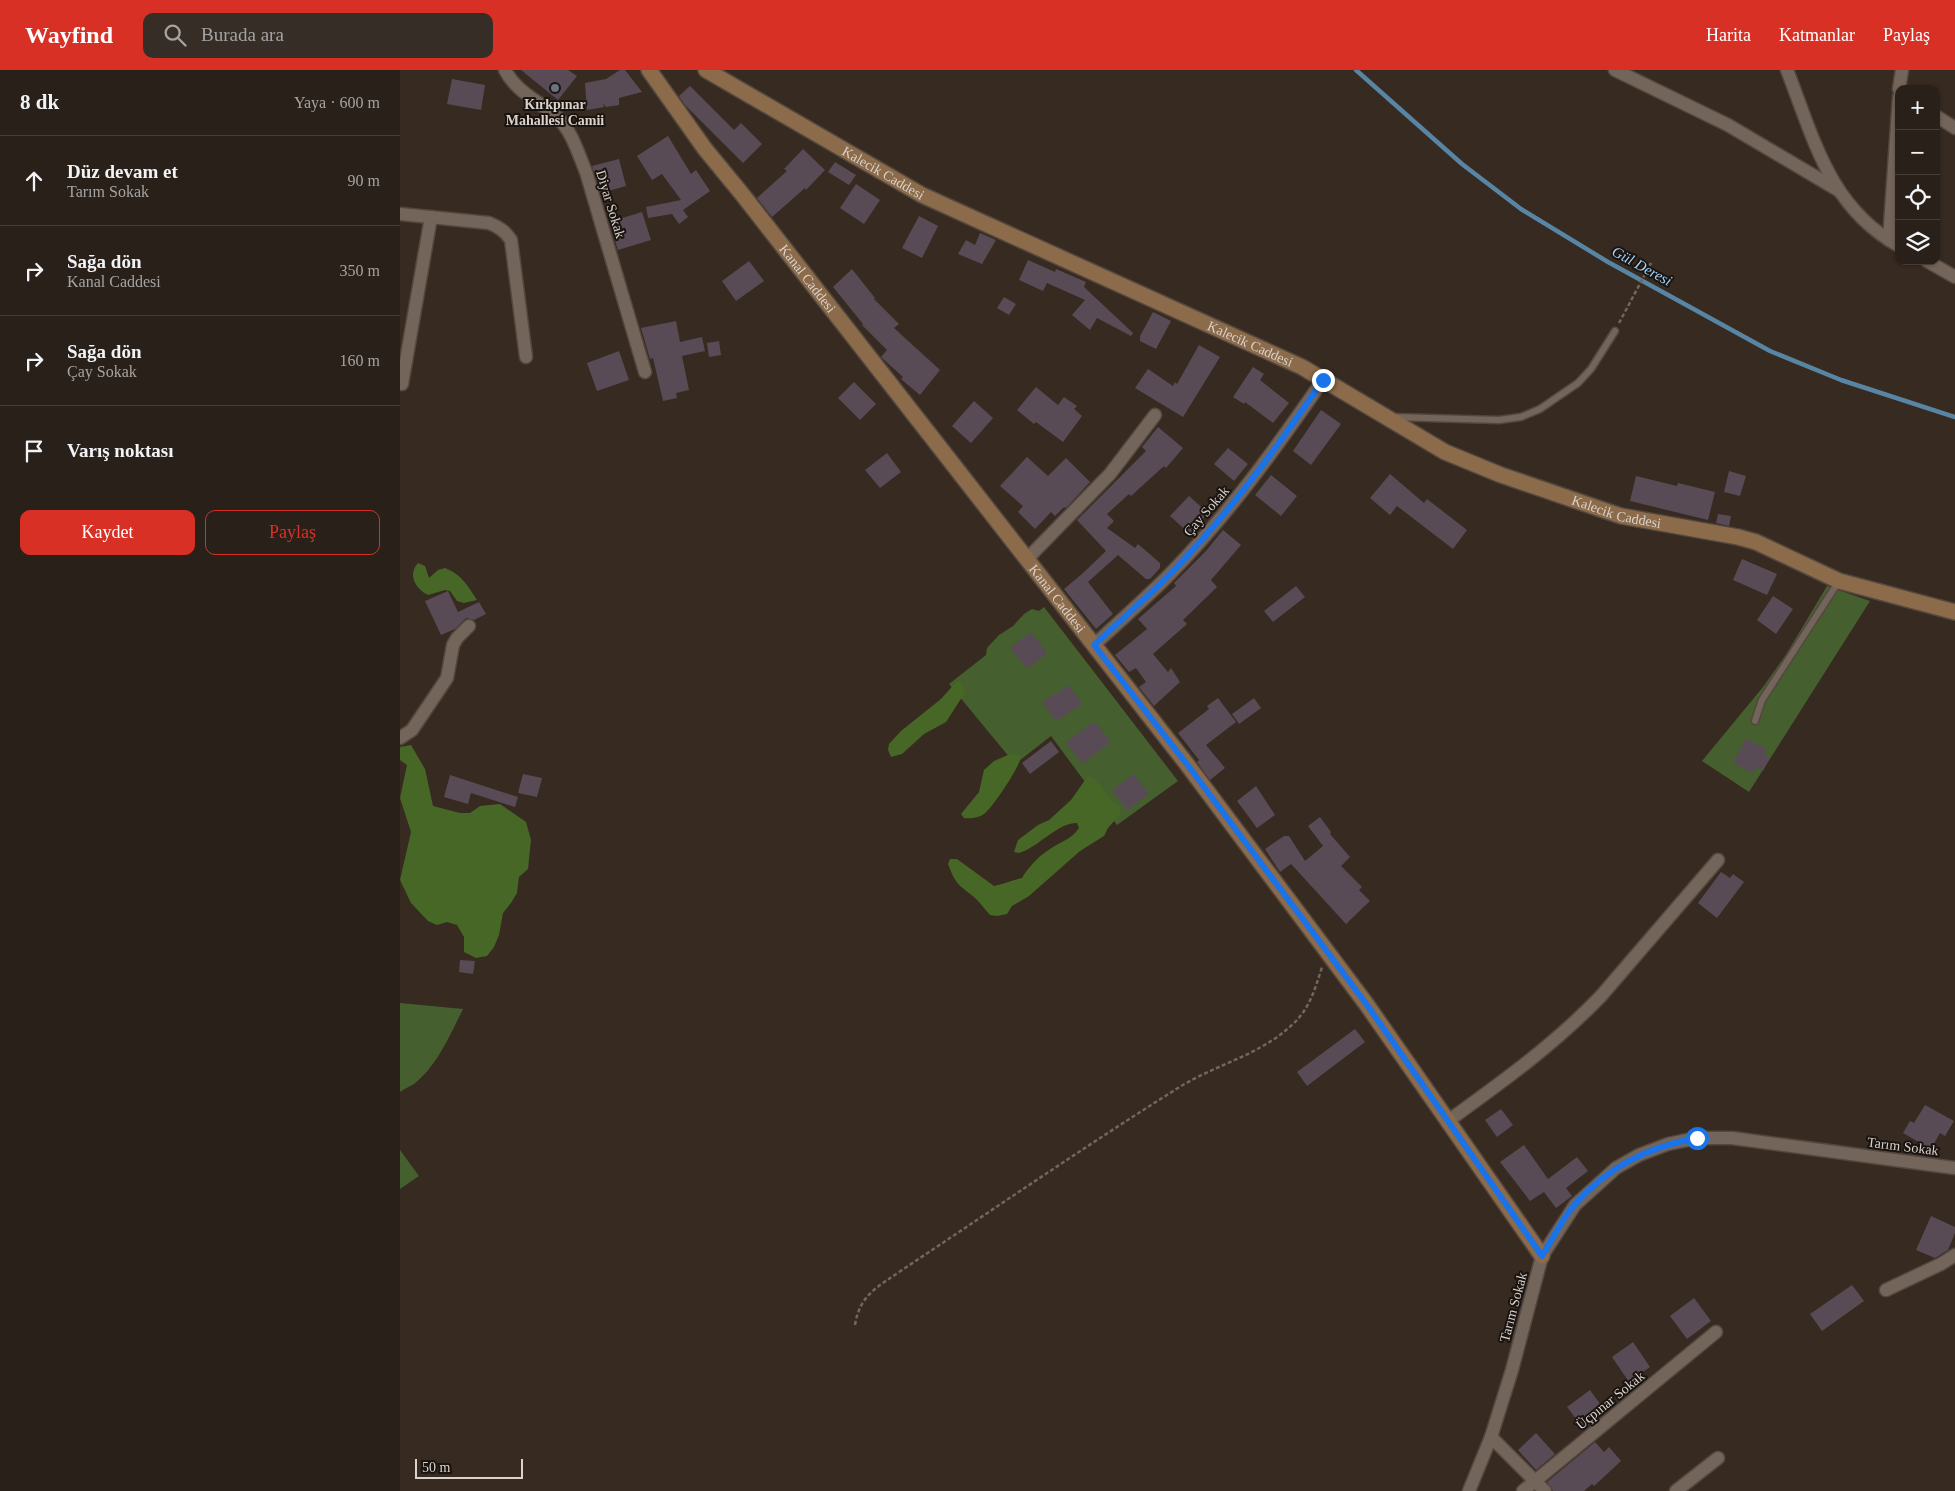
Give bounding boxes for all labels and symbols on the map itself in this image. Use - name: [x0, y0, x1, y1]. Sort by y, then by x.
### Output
- marker: Kırkpınar Mahallesi Camii: [549, 82, 561, 94]
- place label: Kırkpınar Mahallesi Camii: [506, 97, 604, 128]
- street label: Kalecik Caddesi: [840, 144, 927, 203]
- street label: Diyar Sokak: [593, 168, 628, 240]
- street label: Kanal Caddesi: [776, 242, 839, 316]
- water label: Gül Deresi: [1609, 243, 1675, 289]
- street label: Kalecik Caddesi: [1205, 318, 1295, 370]
- route end: [1312, 369, 1335, 392]
- street label: Çay Sokak: [1181, 483, 1232, 539]
- street label: Kalecik Caddesi: [1570, 493, 1662, 531]
- street label: Kanal Caddesi: [1026, 562, 1088, 636]
- route start: [1686, 1127, 1709, 1150]
- street label: Tarım Sokak: [1866, 1135, 1939, 1158]
- street label: Tarım Sokak: [1497, 1271, 1530, 1344]
- street label: Üçpınar Sokak: [1572, 1367, 1648, 1433]
- scale bar: [415, 1456, 522, 1479]

